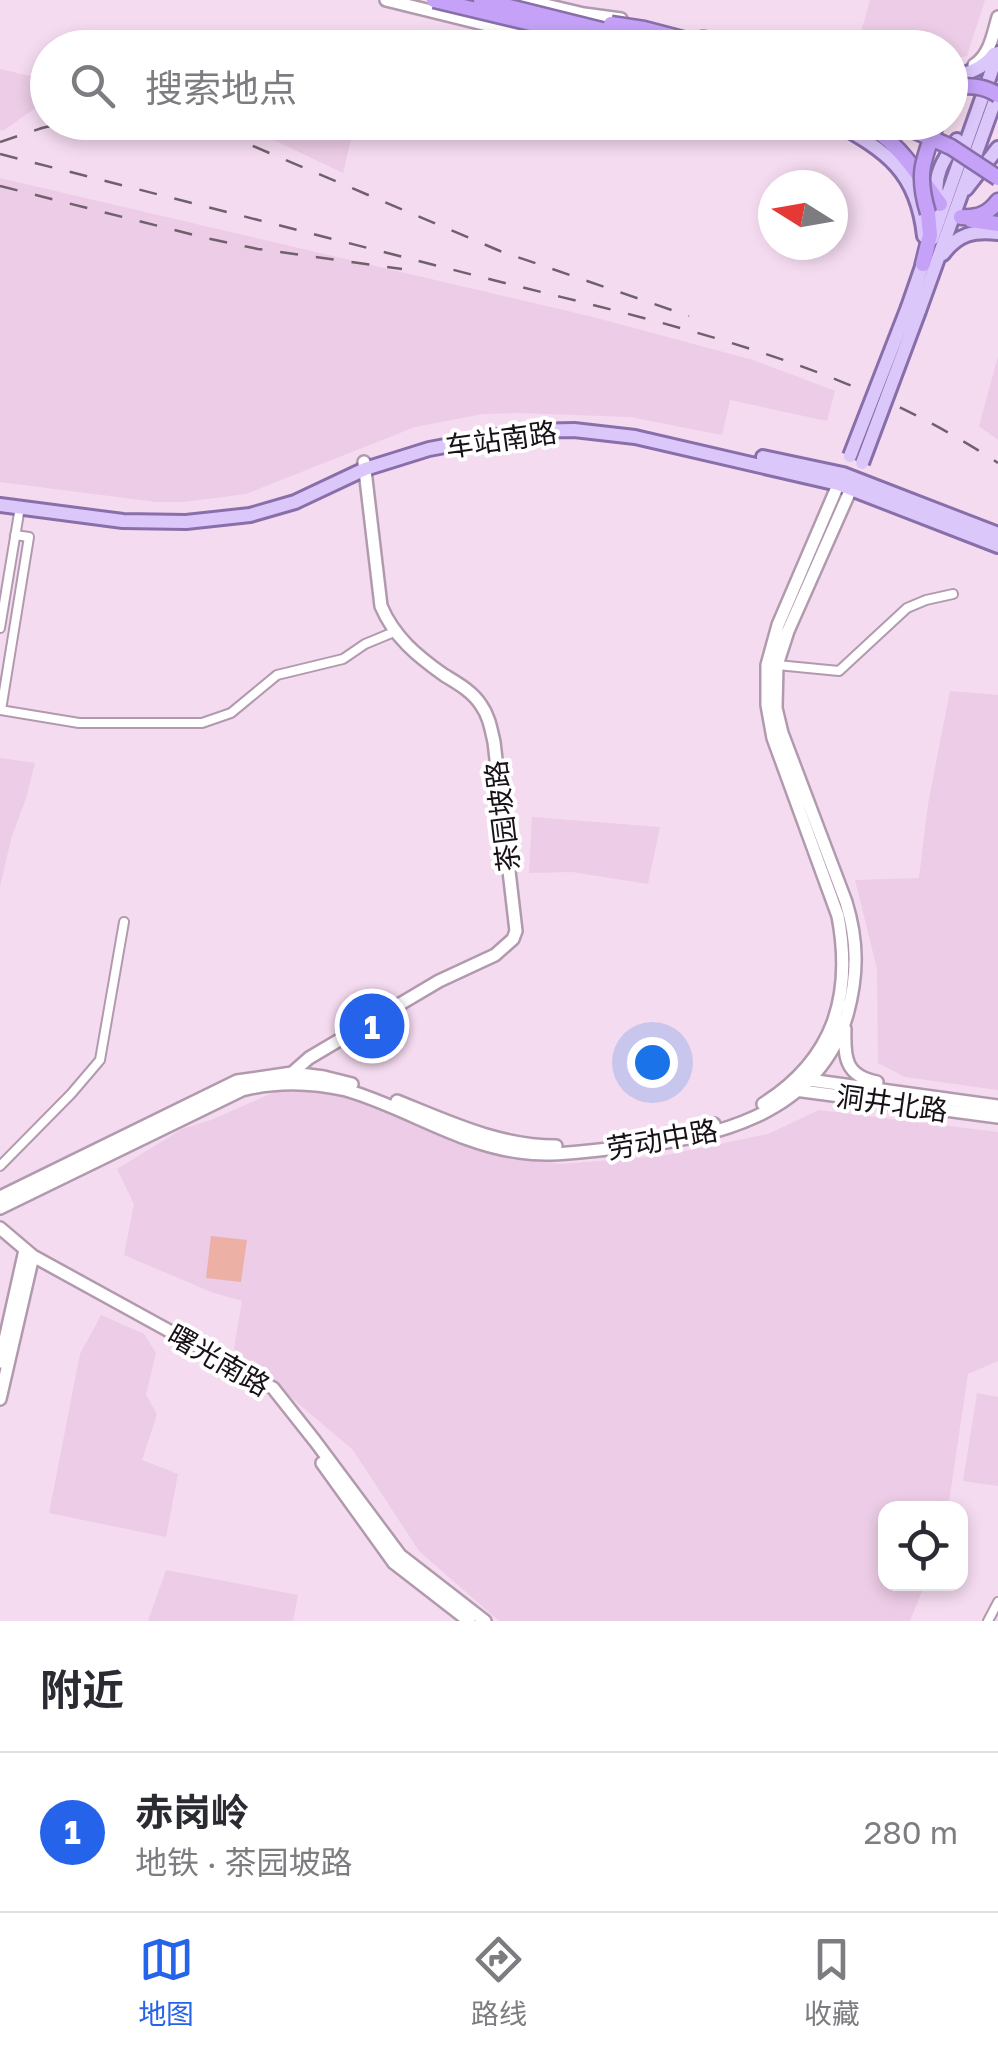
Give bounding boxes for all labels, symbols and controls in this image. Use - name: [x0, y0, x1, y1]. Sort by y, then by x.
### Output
- search box: [30, 30, 968, 140]
- icon: search: [65, 58, 120, 113]
- text: 搜索地点: [145, 65, 297, 110]
- north arrow: [758, 170, 848, 260]
- street label: 车站南路: [443, 415, 559, 463]
- street label: 茶园坡路: [479, 758, 525, 874]
- pin: 1: [340, 988, 404, 1064]
- your location: [627, 1037, 678, 1088]
- street label: 洞井北路: [834, 1079, 950, 1127]
- street label: 劳动中路: [604, 1113, 720, 1165]
- street label: 曙光南路: [162, 1318, 276, 1402]
- map controls: [878, 1501, 968, 1591]
- button: locate: [878, 1501, 968, 1591]
- text: 附近: [40, 1664, 124, 1714]
- text: 赤岗岭: [135, 1789, 249, 1834]
- text: 1: [64, 1813, 81, 1851]
- text: 280 m: [864, 1813, 958, 1851]
- text: 地铁 · 茶园坡路: [135, 1843, 353, 1881]
- tab: 地图: [138, 1932, 194, 2032]
- tab: 路线: [471, 1932, 527, 2032]
- tab: 收藏: [804, 1932, 860, 2032]

